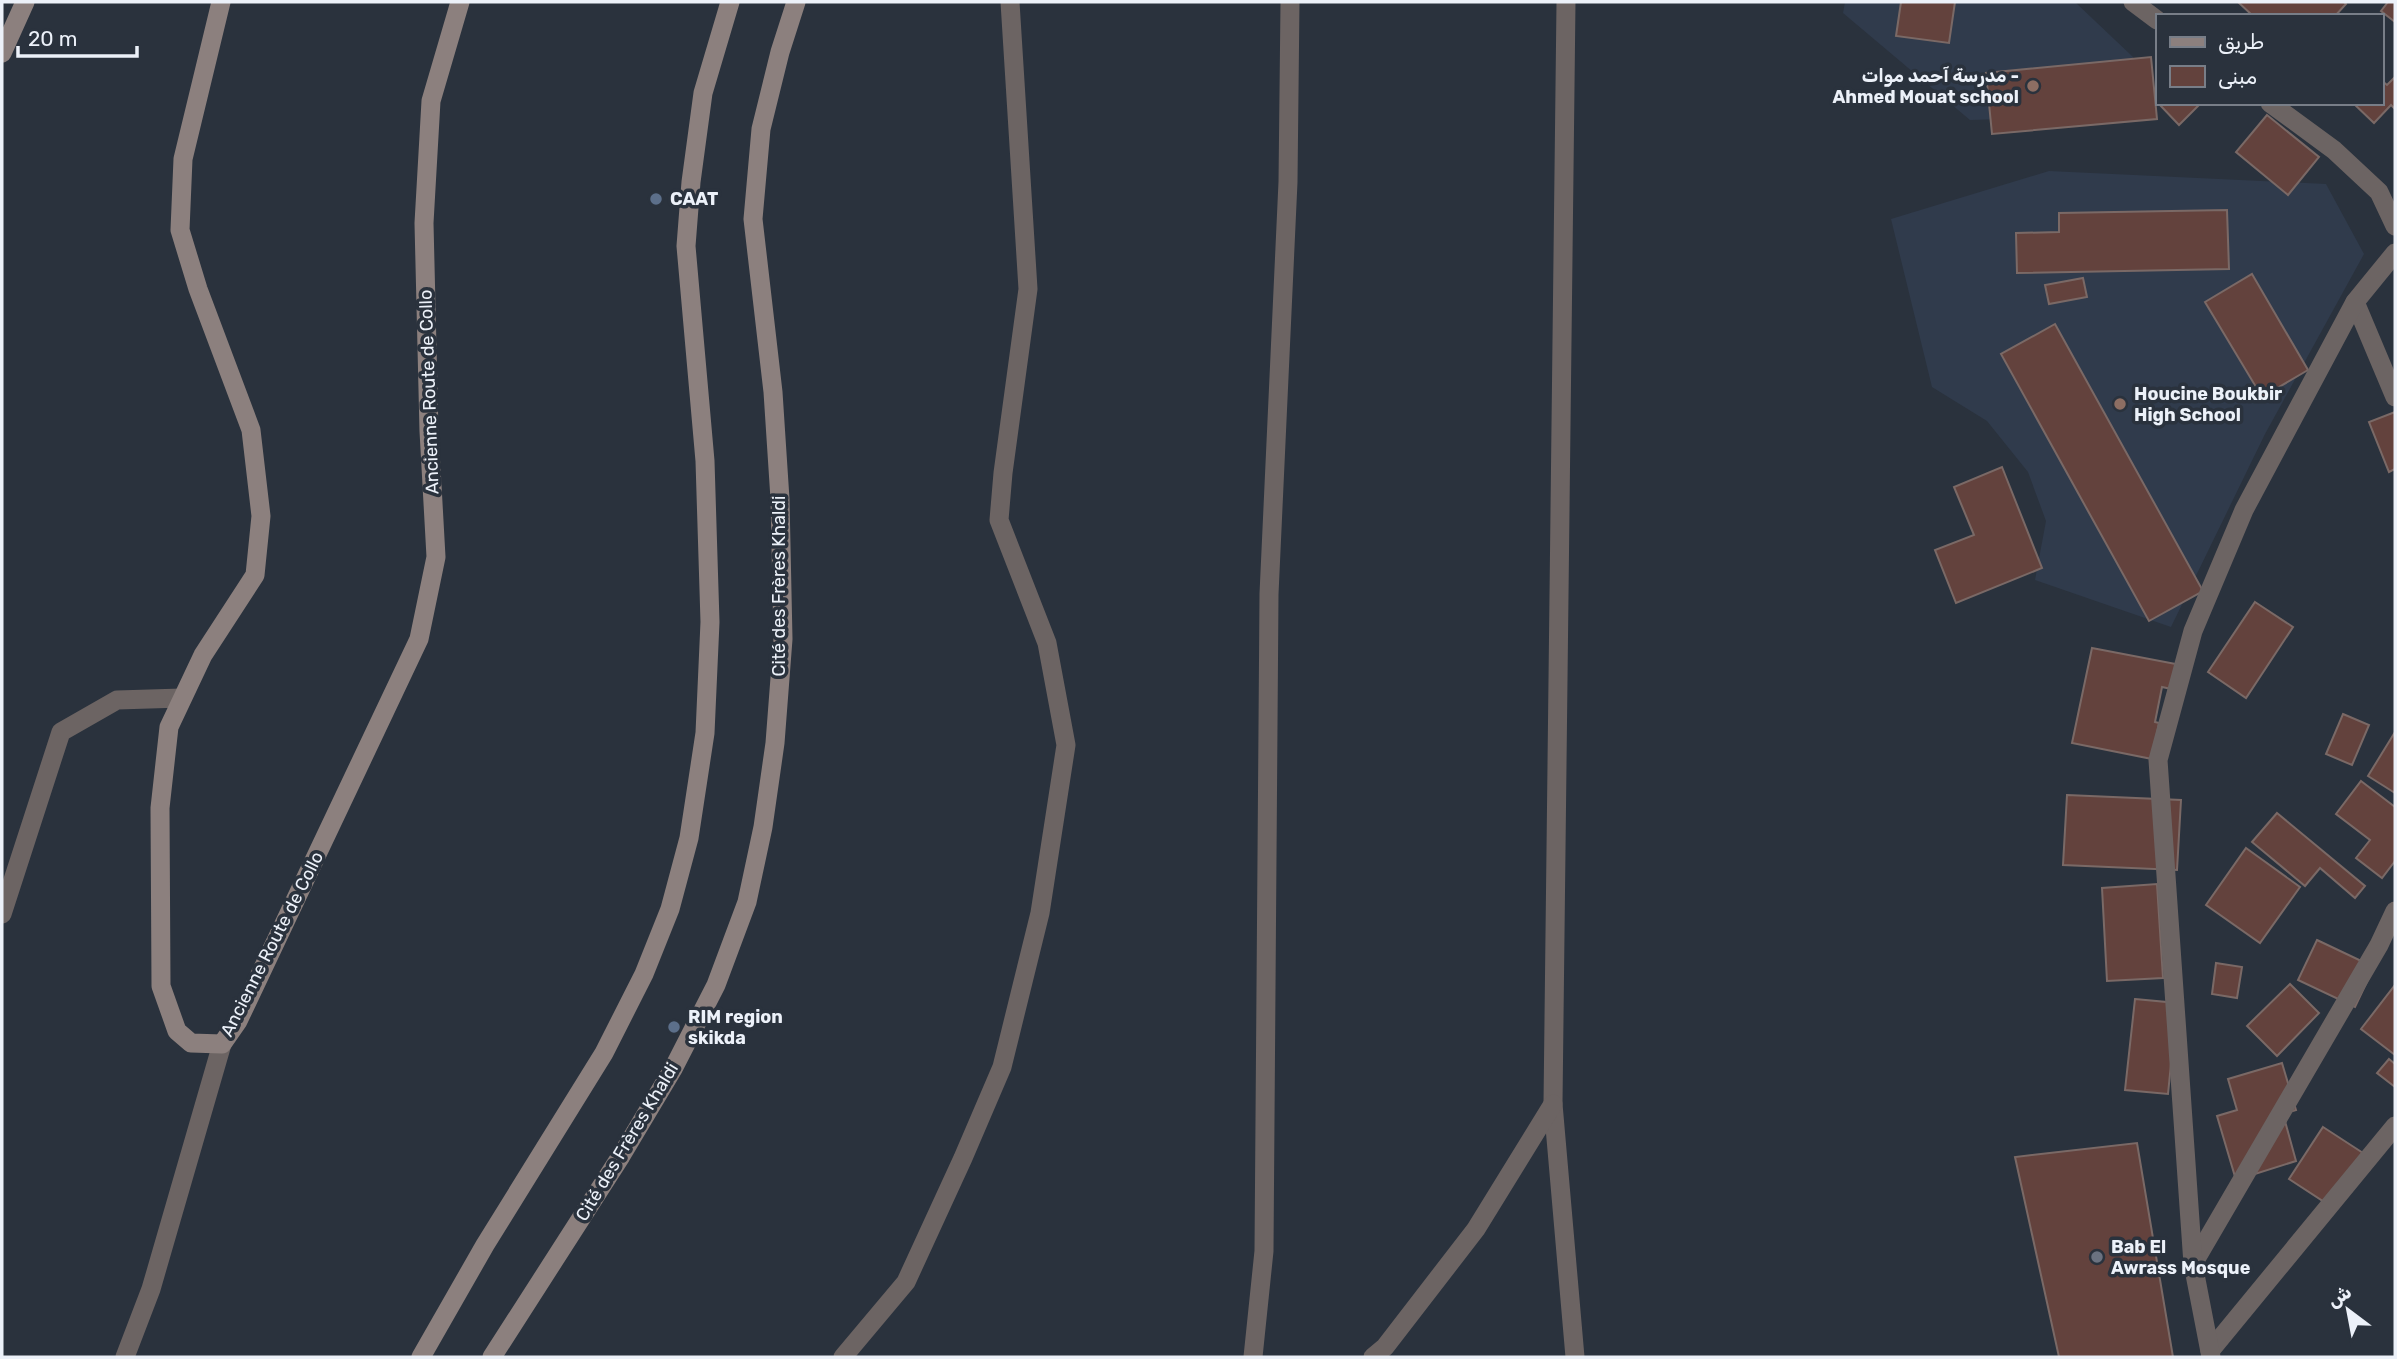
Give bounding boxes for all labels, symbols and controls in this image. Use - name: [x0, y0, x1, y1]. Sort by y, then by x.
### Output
- scale bar: [18, 14, 136, 58]
- legend: [2156, 14, 2383, 105]
- text: 20 m: [28, 26, 77, 51]
- text: طريق: [2218, 29, 2264, 54]
- text: مبنى: [2218, 64, 2257, 89]
- place label: مدرسة آحمد موات - Ahmed Mouat school: [1832, 65, 2019, 108]
- marker: مدرسة آحمد موات - Ahmed Mouat school: [2025, 78, 2041, 94]
- place label: CAAT: [670, 188, 718, 210]
- marker: CAAT: [648, 191, 664, 207]
- street label: Ancienne Route de Collo: [414, 289, 444, 495]
- place label: Houcine Boukbir High School: [2134, 383, 2282, 426]
- marker: Houcine Boukbir High School: [2112, 396, 2128, 412]
- street label: Cité des Frères Khaldi: [768, 496, 790, 676]
- street label: Ancienne Route de Collo: [216, 848, 328, 1040]
- place label: RIM region skikda: [688, 1006, 783, 1049]
- marker: RIM region skikda: [666, 1019, 682, 1035]
- street label: Cité des Frères Khaldi: [571, 1059, 683, 1225]
- place label: Bab El Awrass Mosque: [2111, 1236, 2251, 1279]
- marker: Bab El Awrass Mosque: [2089, 1249, 2105, 1265]
- north arrow: [2313, 1275, 2383, 1345]
- text: ش: [2323, 1280, 2356, 1312]

